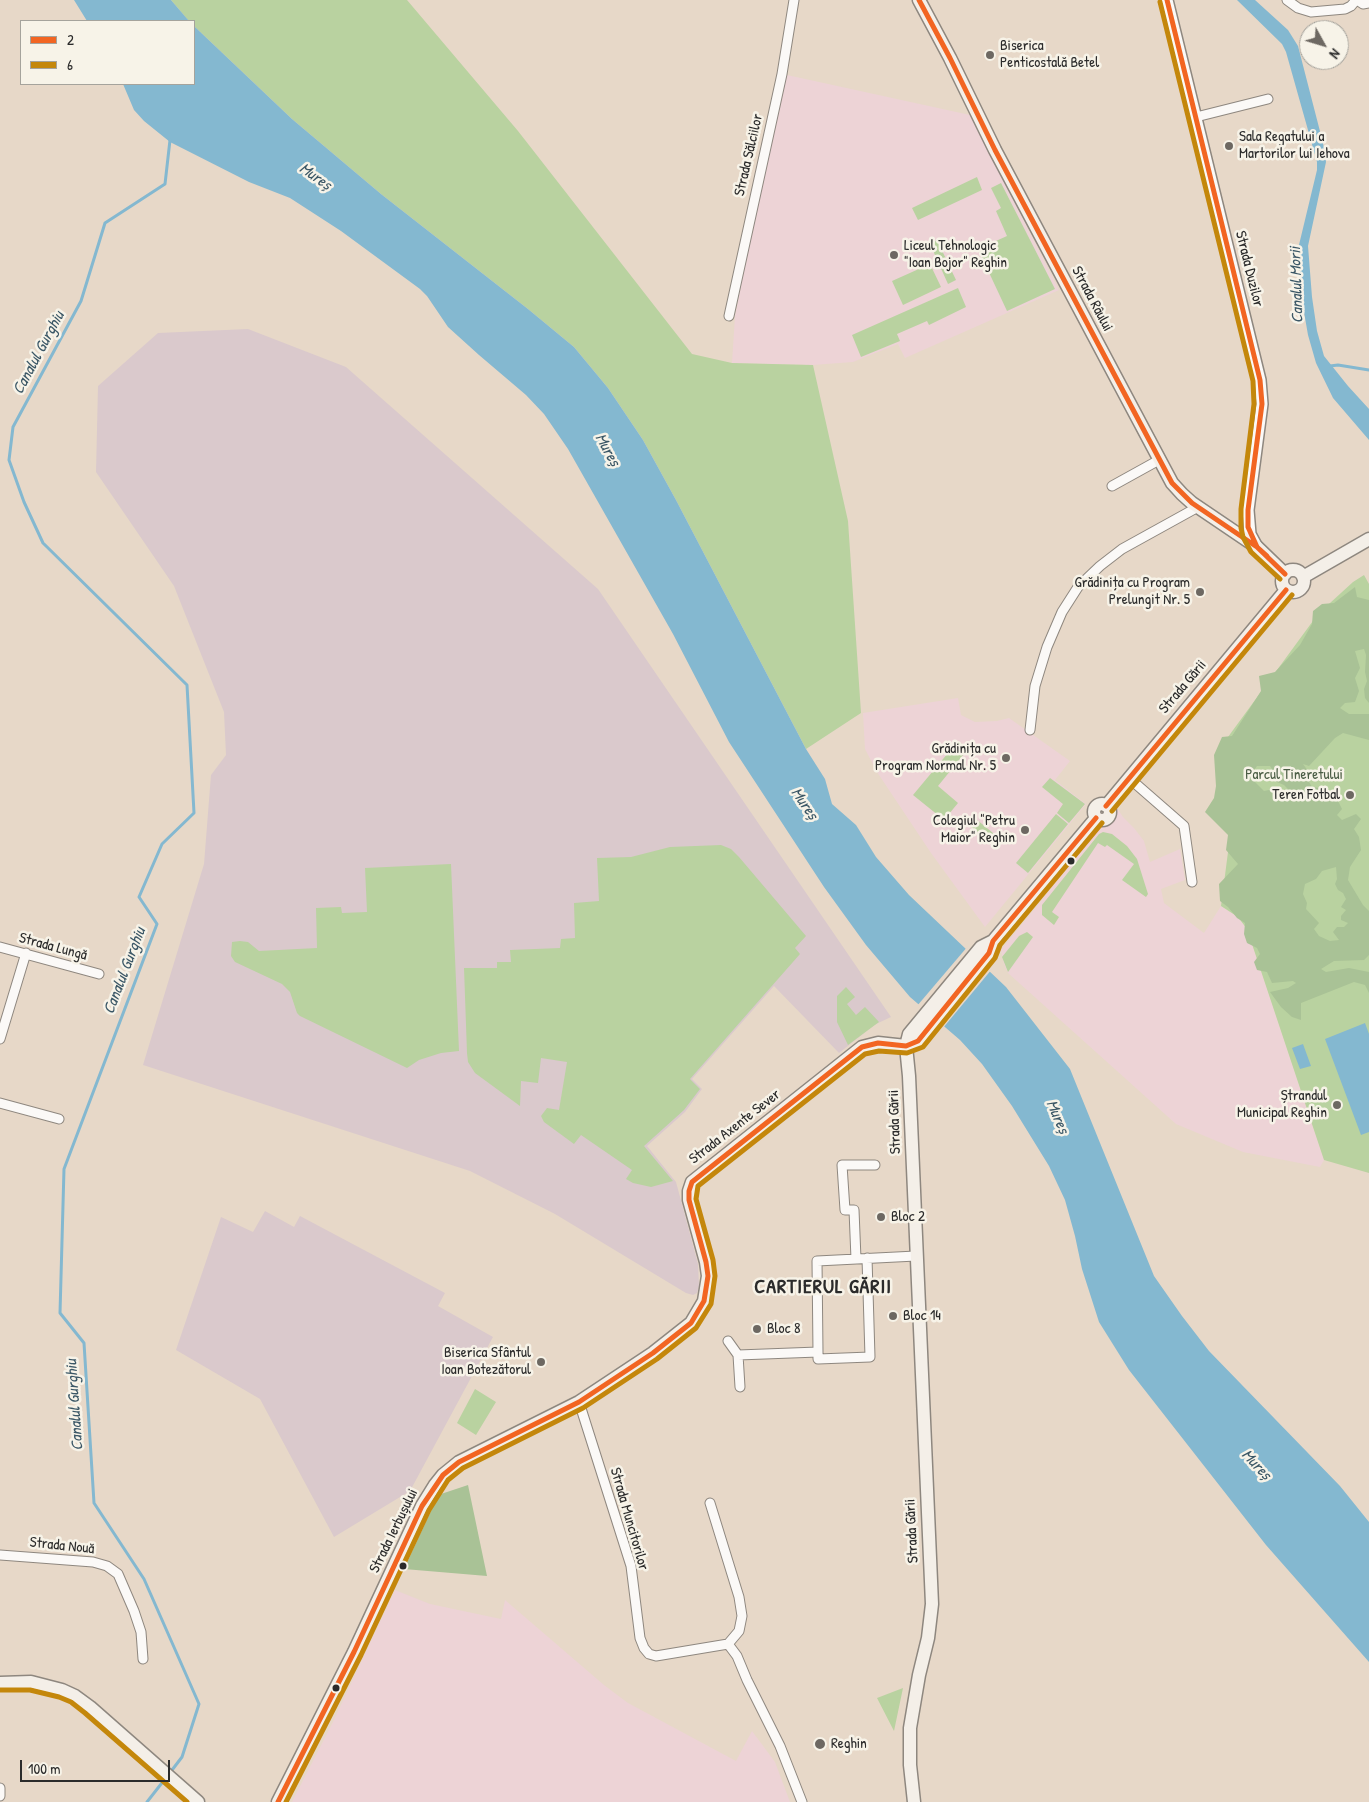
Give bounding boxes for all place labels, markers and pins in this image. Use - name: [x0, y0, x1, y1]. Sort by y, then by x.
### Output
- place label: Biserica Penticostală Betel: [1000, 37, 1099, 72]
- marker: Biserica Penticostală Betel: [984, 49, 996, 61]
- place label: Sala Regatului a Martorilor lui Iehova: [1239, 128, 1350, 163]
- marker: Sala Regatului a Martorilor lui Iehova: [1223, 140, 1235, 152]
- place label: Liceul Tehnologic "Ioan Bojor" Reghin: [904, 237, 1007, 272]
- marker: Liceul Tehnologic "Ioan Bojor" Reghin: [888, 249, 900, 261]
- place label: Grădinița cu Program Prelungit Nr. 5: [1074, 574, 1190, 609]
- marker: Grădinița cu Program Prelungit Nr. 5: [1194, 586, 1206, 598]
- place label: Grădinița cu Program Normal Nr. 5: [875, 740, 996, 775]
- marker: Grădinița cu Program Normal Nr. 5: [1000, 752, 1012, 764]
- place label: Teren Fotbal: [1272, 786, 1340, 804]
- marker: Teren Fotbal: [1344, 789, 1356, 801]
- place label: Colegiul "Petru Maior" Reghin: [933, 812, 1015, 847]
- marker: Colegiul "Petru Maior" Reghin: [1019, 824, 1031, 836]
- unlabelled marker: [1066, 856, 1076, 866]
- place label: Ștrandul Municipal Reghin: [1237, 1087, 1327, 1122]
- marker: Ștrandul Municipal Reghin: [1331, 1099, 1343, 1111]
- place label: Bloc 2: [891, 1208, 925, 1226]
- marker: Bloc 2: [875, 1211, 887, 1223]
- place label: Bloc 14: [903, 1307, 941, 1325]
- marker: Bloc 14: [887, 1310, 899, 1322]
- place label: Bloc 8: [767, 1320, 800, 1338]
- marker: Bloc 8: [751, 1323, 763, 1335]
- place label: Biserica Sfântul Ioan Botezătorul: [441, 1344, 531, 1379]
- marker: Biserica Sfântul Ioan Botezătorul: [535, 1356, 547, 1368]
- unlabelled marker: [398, 1561, 408, 1571]
- unlabelled marker: [331, 1683, 341, 1693]
- place label: Reghin: [831, 1735, 867, 1753]
- marker: Reghin: [813, 1737, 827, 1751]

